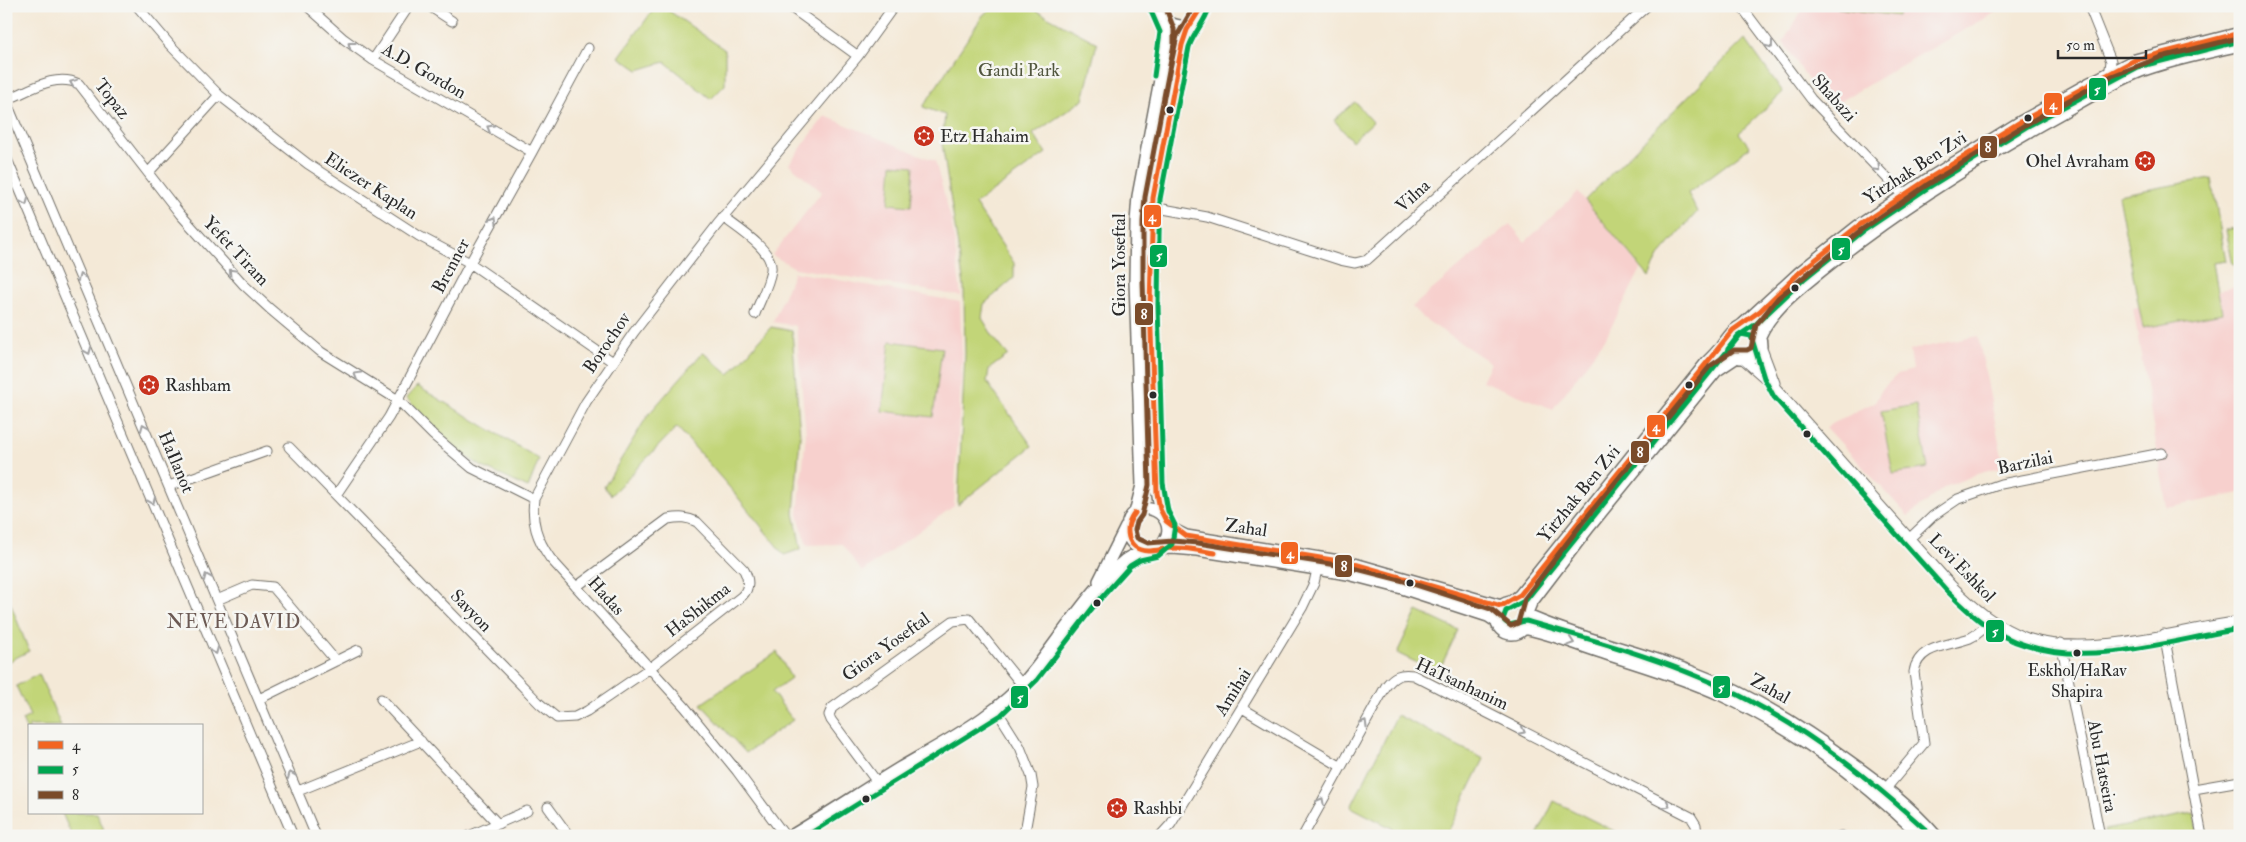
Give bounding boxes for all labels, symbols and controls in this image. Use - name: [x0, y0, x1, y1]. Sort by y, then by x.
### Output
- scale bar: [2058, 28, 2146, 60]
- text: 50 m: [2066, 36, 2095, 55]
- street label: A.D. Gordon: [377, 37, 470, 104]
- one-way arrow: [1765, 39, 1773, 48]
- one-way arrow: [348, 42, 357, 50]
- park label: Gandi Park: [978, 59, 1060, 82]
- street label: Shabazi: [1807, 69, 1862, 127]
- street label: Topaz: [89, 74, 135, 124]
- line badge: 5: [2088, 77, 2107, 101]
- one-way arrow: [69, 79, 78, 89]
- text: 5: [2094, 81, 2101, 98]
- line badge: 4: [2043, 92, 2063, 116]
- text: 4: [2048, 96, 2058, 113]
- unlabelled marker: [1165, 105, 1175, 115]
- unlabelled marker: [2023, 113, 2033, 123]
- one-way arrow: [487, 124, 496, 134]
- synagogue icon: Etz Hahaim: [912, 124, 936, 148]
- place label: Etz Hahaim: [940, 125, 1029, 148]
- street label: Yitzhak Ben Zvi: [1859, 126, 1971, 210]
- line badge: 8: [1979, 135, 1998, 159]
- text: 8: [1985, 139, 1992, 156]
- street label: Eliezer Kaplan: [320, 147, 422, 225]
- synagogue icon: Ohel Avraham: [2133, 149, 2157, 173]
- place label: Ohel Avraham: [2025, 150, 2129, 173]
- one-way arrow: [1871, 162, 1880, 171]
- street label: Vilna: [1391, 174, 1436, 218]
- one-way arrow: [19, 197, 30, 206]
- line badge: 4: [1143, 204, 1162, 228]
- text: 4: [1147, 208, 1157, 225]
- street label: Yefet Tiram: [198, 211, 274, 291]
- street label: Giora Yoseftal: [1108, 213, 1131, 317]
- one-way arrow: [488, 216, 498, 225]
- street label: Brenner: [427, 234, 475, 297]
- line badge: 5: [1831, 237, 1851, 261]
- text: 5: [1838, 241, 1845, 258]
- line badge: 5: [1149, 244, 1168, 268]
- text: 5: [1156, 247, 1163, 264]
- one-way arrow: [229, 268, 238, 277]
- one-way arrow: [76, 273, 87, 282]
- unlabelled marker: [1790, 283, 1800, 293]
- line badge: 8: [1134, 302, 1154, 326]
- text: 8: [1141, 306, 1148, 323]
- street label: Borochov: [578, 308, 636, 378]
- one-way arrow: [83, 347, 93, 355]
- one-way arrow: [353, 371, 362, 381]
- synagogue icon: Rashbam: [137, 373, 161, 397]
- place label: Rashbam: [165, 374, 231, 397]
- unlabelled marker: [1684, 380, 1694, 390]
- unlabelled marker: [1148, 390, 1158, 400]
- line badge: 4: [1646, 414, 1666, 438]
- text: 4: [1651, 418, 1661, 435]
- one-way arrow: [139, 423, 150, 432]
- street label: HaIlanot: [153, 428, 199, 497]
- unlabelled marker: [1802, 429, 1812, 439]
- street label: Yitzhak Ben Zvi: [1533, 440, 1625, 547]
- line badge: 8: [1630, 440, 1650, 464]
- text: 8: [1637, 444, 1644, 461]
- street label: Barzilai: [1995, 446, 2055, 480]
- one-way arrow: [145, 496, 156, 505]
- street label: Zahal: [1223, 514, 1269, 542]
- street label: Levi Eshkol: [1924, 529, 2001, 608]
- line badge: 4: [1280, 541, 1299, 565]
- text: 4: [1285, 545, 1295, 562]
- line badge: 8: [1334, 554, 1353, 578]
- text: 8: [1341, 558, 1348, 575]
- street label: Hadas: [583, 572, 629, 620]
- one-way arrow: [203, 573, 213, 582]
- street label: HaShikma: [661, 577, 736, 643]
- unlabelled marker: [1405, 578, 1415, 588]
- street label: Savyon: [445, 585, 497, 637]
- unlabelled marker: [1092, 598, 1102, 608]
- street label: Giora Yoseftal: [838, 607, 935, 687]
- district label: NEVE DAVID: [167, 610, 301, 634]
- line badge: 5: [1985, 619, 2005, 643]
- text: 5: [1992, 623, 1999, 640]
- one-way arrow: [1566, 637, 1574, 647]
- one-way arrow: [208, 646, 219, 655]
- marker: Eskhol/HaRav Shapira: [2072, 648, 2082, 658]
- street label: HaTsanhanim: [1412, 653, 1512, 715]
- place label: Eskhol/HaRav Shapira: [2027, 660, 2127, 703]
- street label: Amihai: [1209, 664, 1257, 721]
- street label: Zahal: [1746, 669, 1794, 710]
- line badge: 5: [1712, 675, 1731, 699]
- text: 5: [1718, 679, 1725, 696]
- line badge: 5: [1010, 685, 1029, 709]
- text: 5: [1017, 689, 1024, 706]
- street label: Abu Hatseira: [2082, 717, 2122, 815]
- one-way arrow: [1358, 720, 1368, 729]
- legend: [28, 724, 202, 814]
- one-way arrow: [1517, 725, 1526, 735]
- text: 4: [72, 736, 81, 755]
- text: 5: [72, 760, 79, 779]
- one-way arrow: [286, 771, 297, 780]
- text: 8: [72, 786, 79, 805]
- unlabelled marker: [861, 794, 871, 804]
- synagogue icon: Rashbi: [1105, 796, 1129, 820]
- place label: Rashbi: [1133, 797, 1183, 820]
- one-way arrow: [1315, 797, 1325, 806]
- one-way arrow: [1662, 799, 1671, 809]

